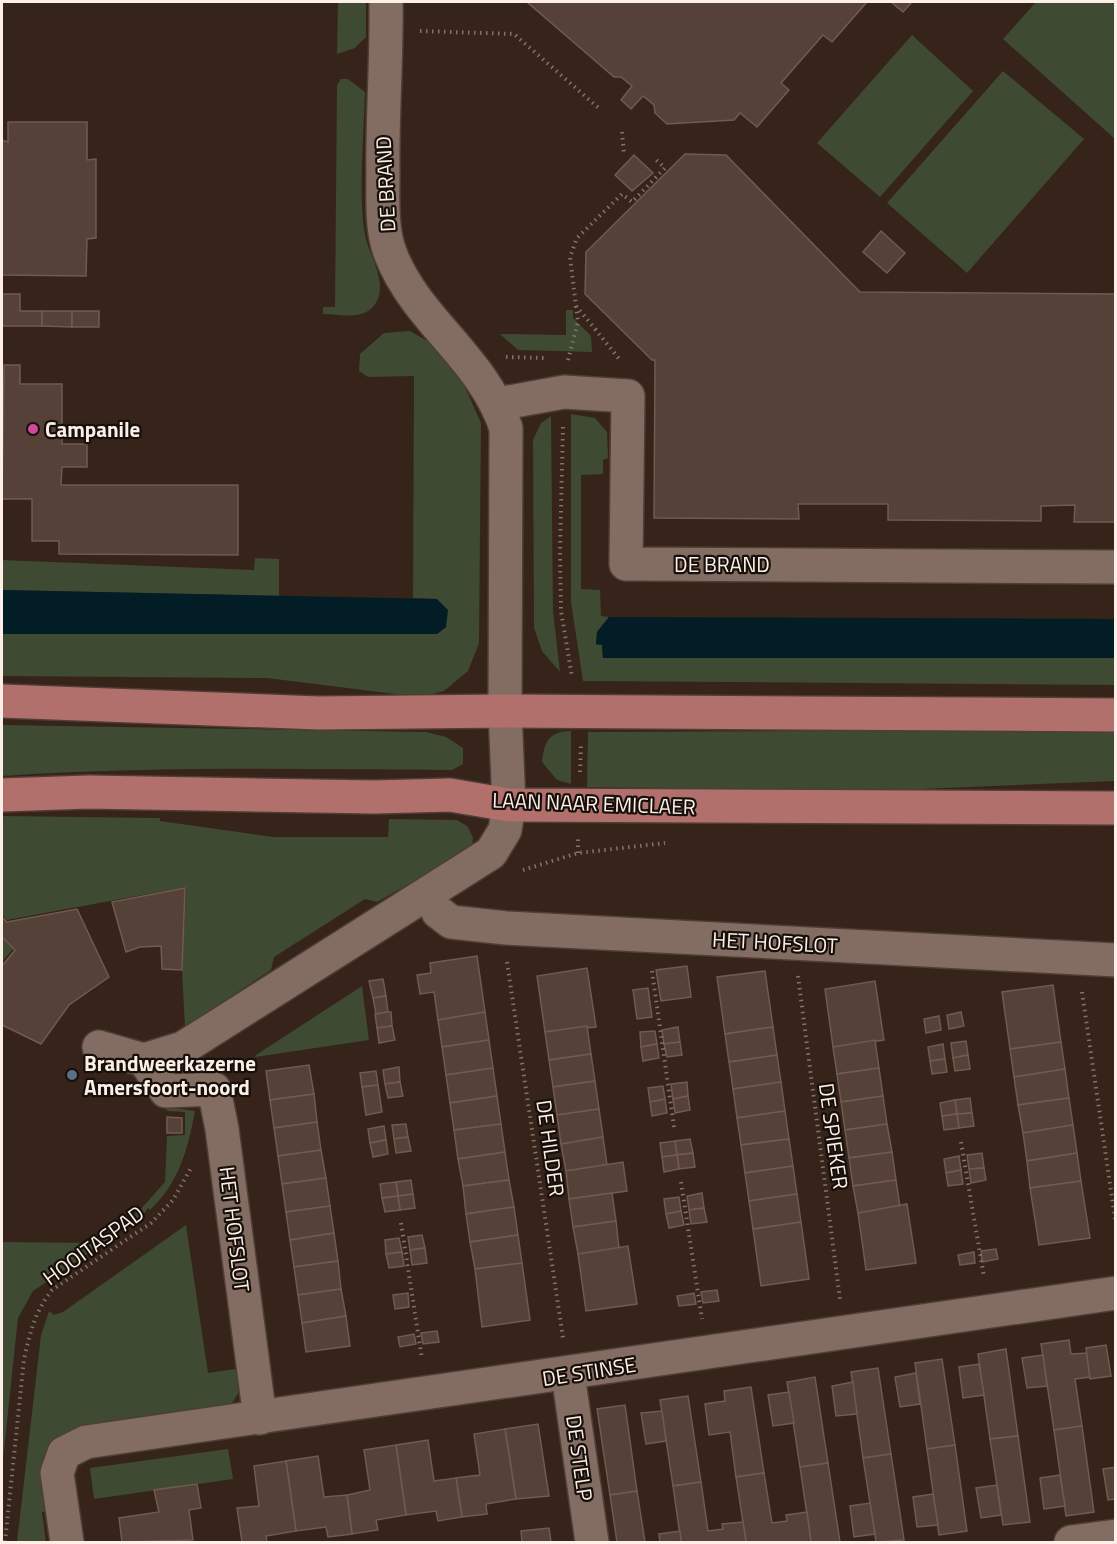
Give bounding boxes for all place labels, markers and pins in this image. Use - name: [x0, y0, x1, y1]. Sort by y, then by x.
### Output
- place label: Campanile: [45, 413, 140, 445]
- marker: Campanile: [26, 422, 40, 436]
- place label: Brandweerkazerne Amersfoort-noord: [84, 1047, 256, 1103]
- marker: Brandweerkazerne Amersfoort-noord: [65, 1068, 79, 1082]

